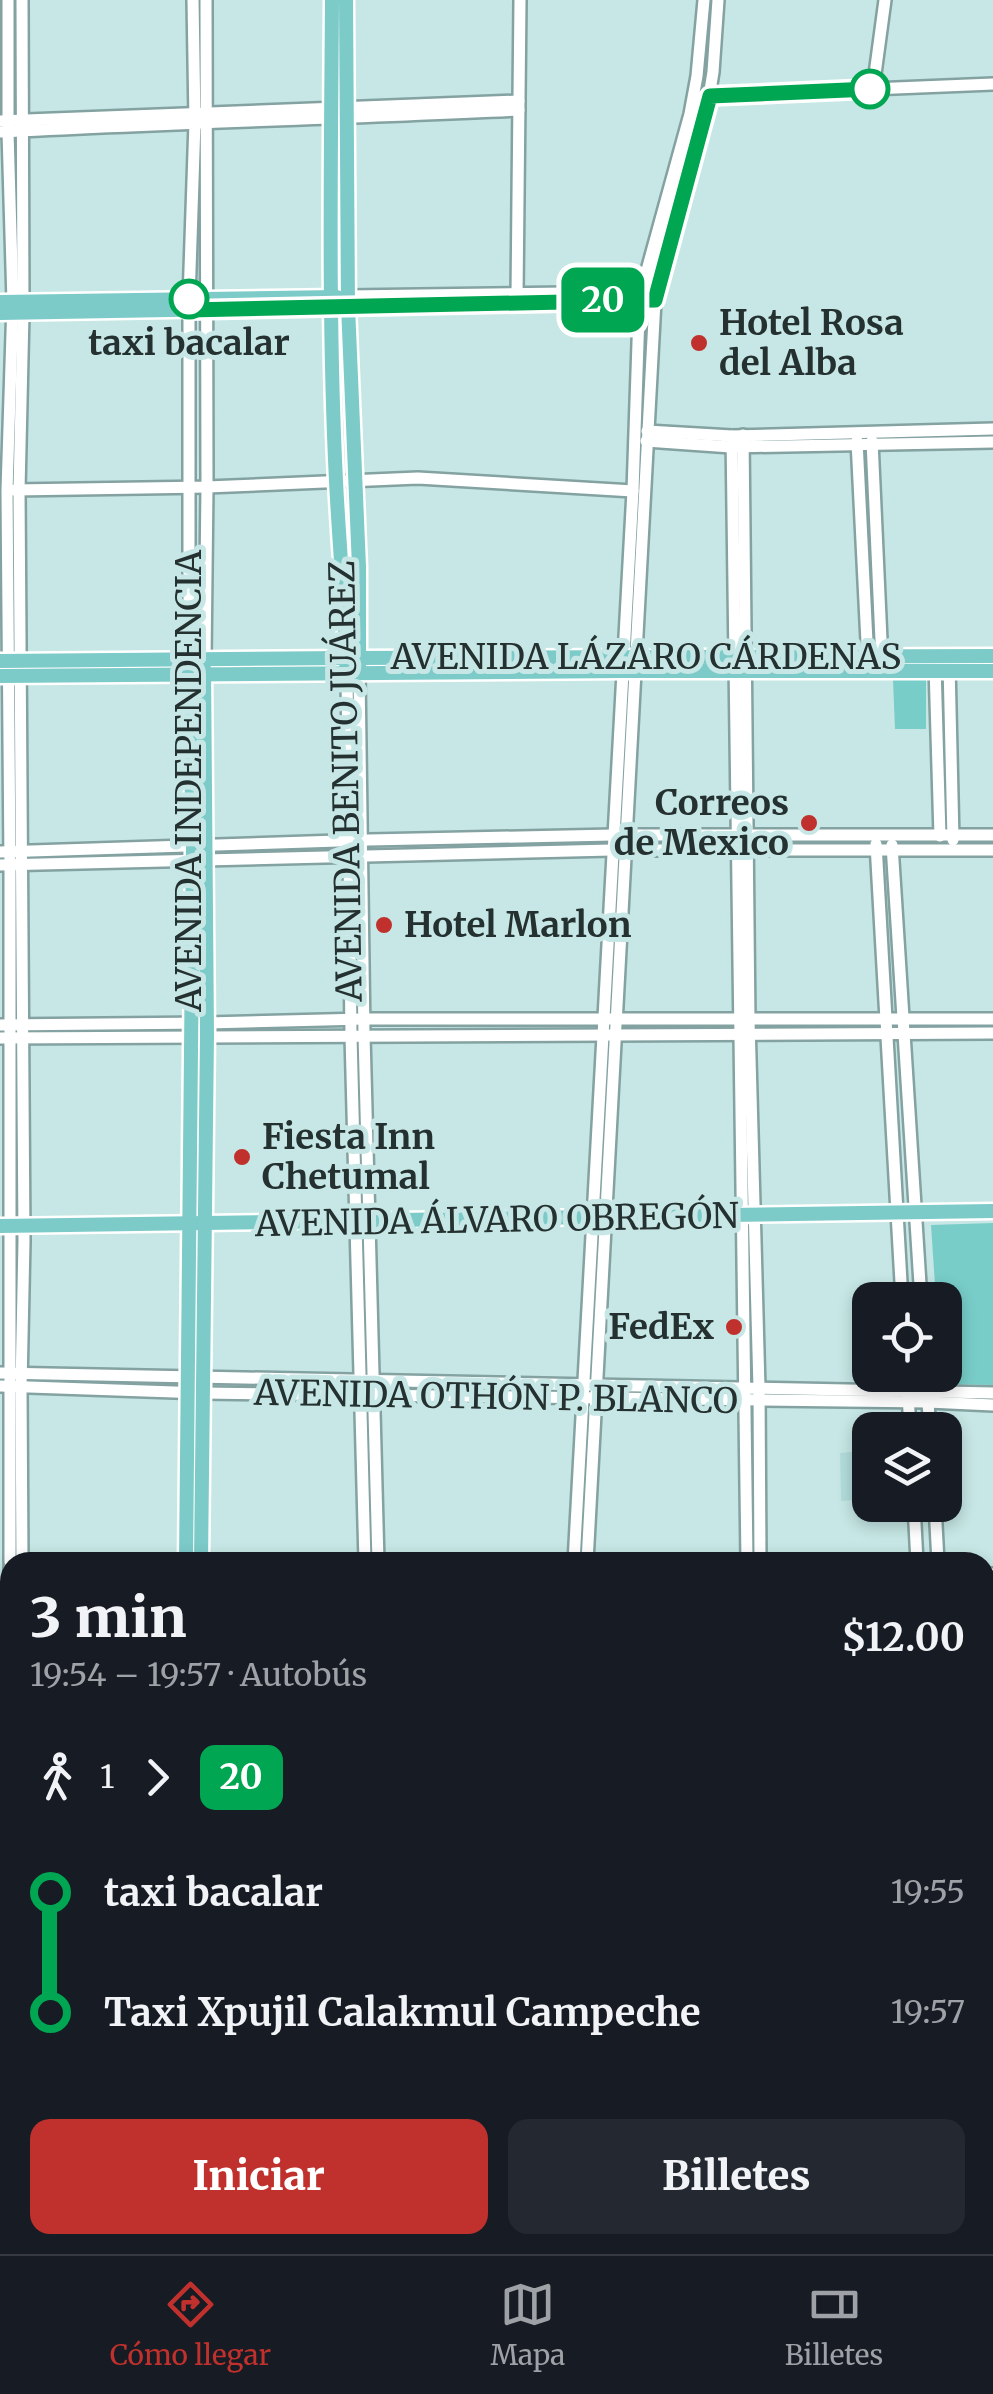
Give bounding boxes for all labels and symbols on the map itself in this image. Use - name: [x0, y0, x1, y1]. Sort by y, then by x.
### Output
- unlabelled marker: [851, 70, 889, 108]
- line badge: 20: [558, 268, 648, 332]
- marker: taxi bacalar: [170, 280, 208, 318]
- place label: Hotel Rosa del Alba: [719, 301, 904, 385]
- place label: taxi bacalar: [88, 321, 290, 365]
- marker: Hotel Rosa del Alba: [688, 332, 710, 354]
- street label: AVENIDA INDEPENDENCIA: [167, 550, 211, 1013]
- street label: AVENIDA BENITO JUÁREZ: [319, 560, 372, 1003]
- street label: AVENIDA LÁZARO CÁRDENAS: [390, 634, 901, 679]
- place label: Correos de Mexico: [614, 781, 789, 865]
- marker: Correos de Mexico: [798, 812, 820, 834]
- place label: Hotel Marlon: [404, 903, 632, 947]
- marker: Hotel Marlon: [373, 914, 395, 936]
- place label: Fiesta Inn Chetumal: [262, 1115, 435, 1199]
- marker: Fiesta Inn Chetumal: [231, 1146, 253, 1168]
- street label: AVENIDA ÁLVARO OBREGÓN: [254, 1193, 739, 1246]
- place label: FedEx: [608, 1305, 714, 1349]
- marker: FedEx: [723, 1316, 745, 1338]
- street label: AVENIDA OTHÓN P. BLANCO: [253, 1370, 738, 1423]

